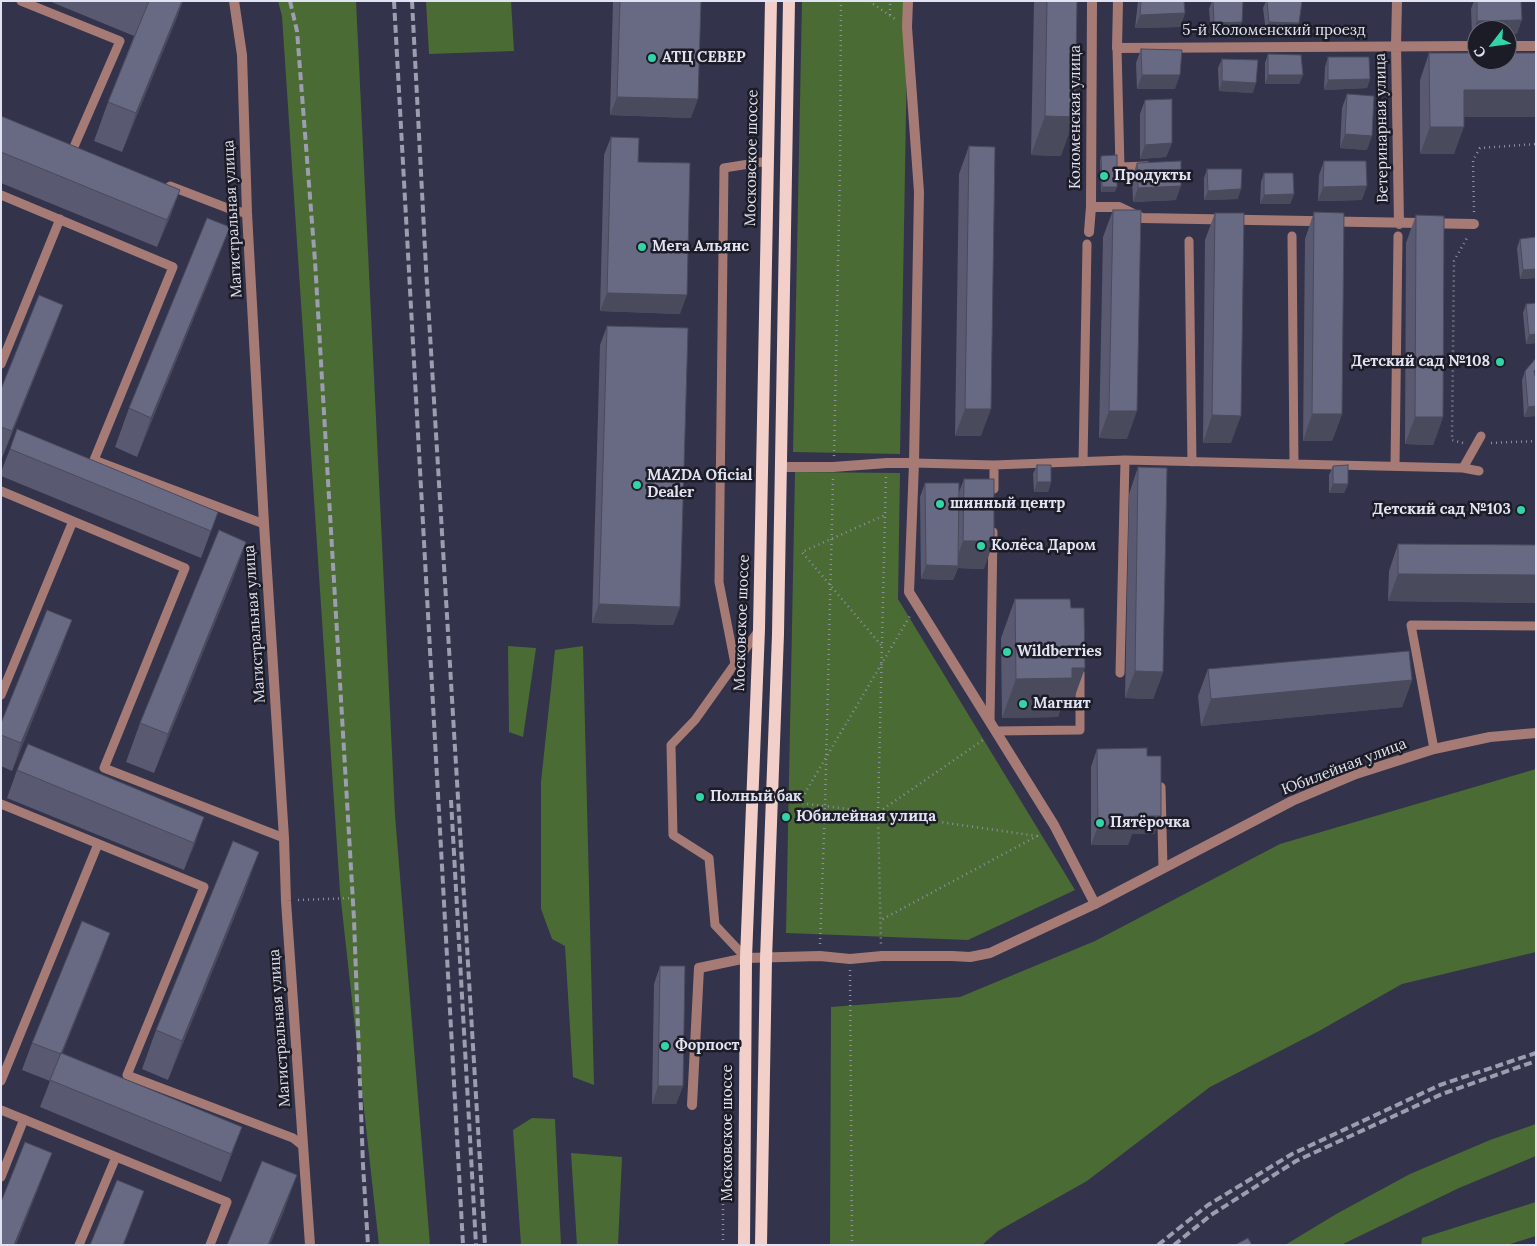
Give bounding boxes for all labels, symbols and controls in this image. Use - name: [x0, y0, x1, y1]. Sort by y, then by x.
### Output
- north arrow: [1467, 20, 1517, 70]
- street label: 5-й Коломенский проезд: [1182, 22, 1366, 40]
- text: С: [1470, 43, 1490, 61]
- street label: Коломенская улица: [1067, 45, 1085, 189]
- place label: АТЦ СЕВЕР: [662, 49, 746, 67]
- marker: АТЦ СЕВЕР: [646, 52, 658, 64]
- street label: Ветеринарная улица: [1372, 53, 1392, 203]
- street label: Московское шоссе: [742, 89, 762, 227]
- street label: Магистральная улица: [220, 139, 246, 299]
- place label: Продукты: [1114, 167, 1191, 185]
- marker: Продукты: [1098, 170, 1110, 182]
- place label: Мега Альянс: [652, 238, 749, 256]
- marker: Мега Альянс: [636, 241, 648, 253]
- place label: Детский сад №108: [1351, 353, 1490, 371]
- marker: Детский сад №108: [1494, 356, 1506, 368]
- place label: MAZDA Oficial Dealer: [647, 467, 752, 502]
- marker: MAZDA Oficial Dealer: [631, 479, 643, 491]
- place label: шинный центр: [950, 495, 1065, 513]
- marker: шинный центр: [934, 498, 946, 510]
- place label: Детский сад №103: [1372, 501, 1511, 519]
- marker: Детский сад №103: [1515, 504, 1527, 516]
- place label: Колёса Даром: [991, 537, 1096, 555]
- marker: Колёса Даром: [975, 540, 987, 552]
- street label: Магистральная улица: [240, 544, 270, 704]
- street label: Московское шоссе: [731, 554, 753, 692]
- place label: Wildberries: [1017, 643, 1102, 661]
- marker: Wildberries: [1001, 646, 1013, 658]
- place label: Магнит: [1033, 695, 1091, 713]
- marker: Магнит: [1017, 698, 1029, 710]
- street label: Юбилейная улица: [1279, 735, 1409, 799]
- place label: Полный бак: [710, 788, 802, 806]
- marker: Полный бак: [694, 791, 706, 803]
- place label: Юбилейная улица: [796, 808, 936, 826]
- marker: Юбилейная улица: [780, 811, 792, 823]
- place label: Пятёрочка: [1110, 814, 1190, 832]
- marker: Пятёрочка: [1094, 817, 1106, 829]
- street label: Магистральная улица: [265, 948, 295, 1108]
- place label: Форпост: [675, 1037, 739, 1055]
- marker: Форпост: [659, 1040, 671, 1052]
- street label: Московское шоссе: [719, 1064, 737, 1202]

